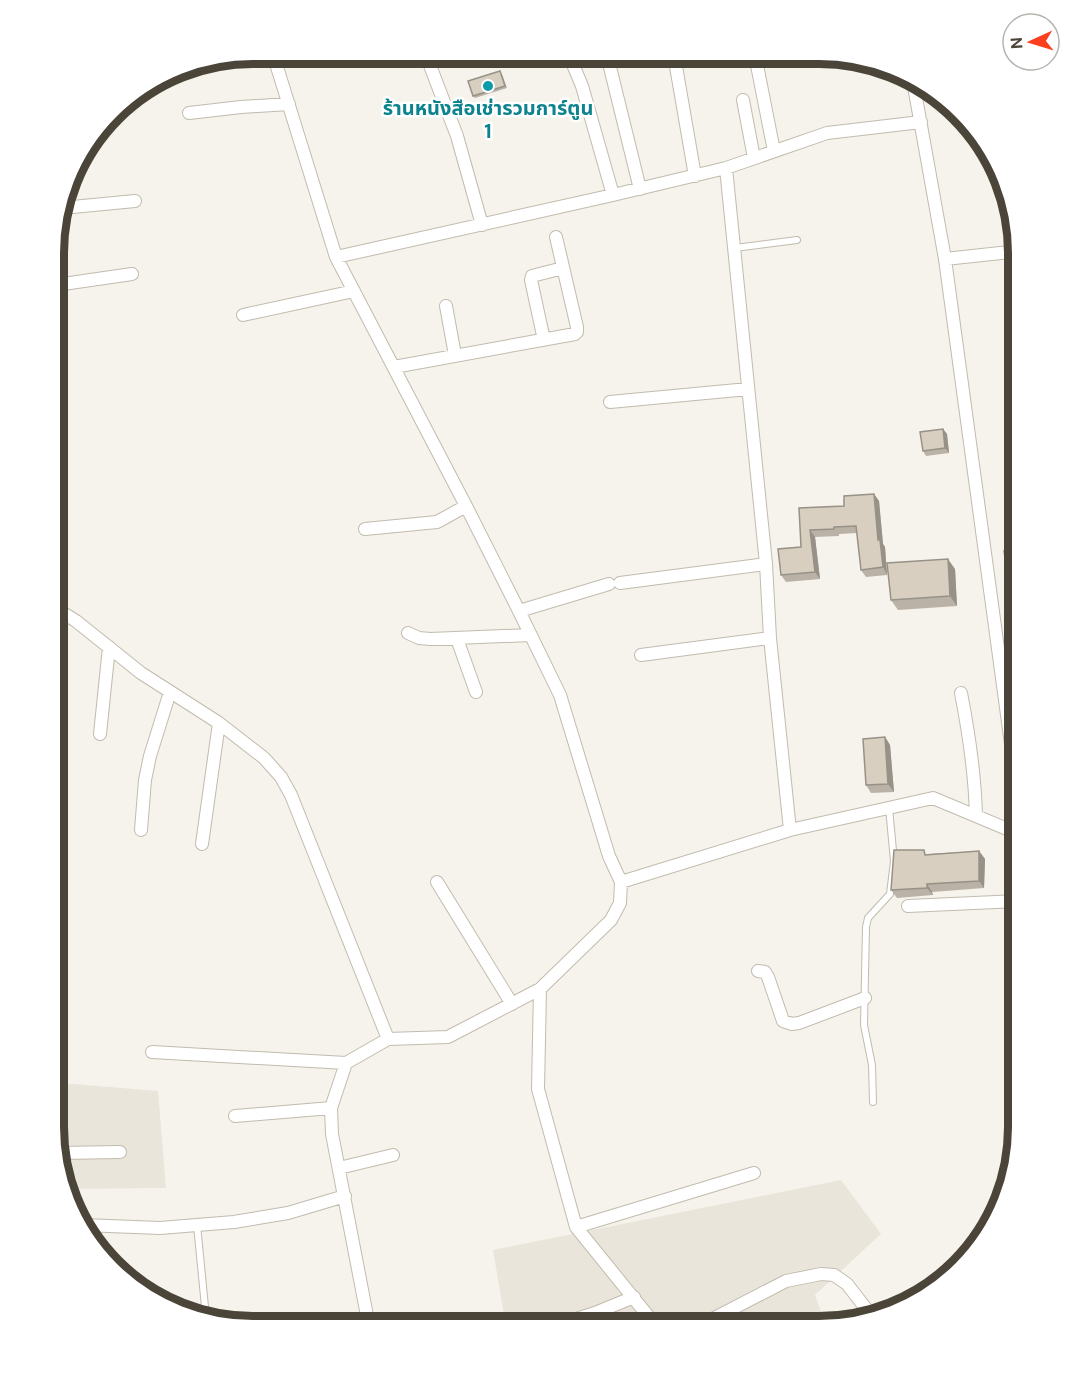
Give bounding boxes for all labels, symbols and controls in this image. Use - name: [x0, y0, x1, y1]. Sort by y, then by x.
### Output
- north arrow: [1001, 12, 1061, 72]
- text: N: [1006, 36, 1027, 50]
- marker: ร้านหนังสือเช่ารวมการ์ตูน 1: [481, 79, 495, 93]
- place label: ร้านหนังสือเช่ารวมการ์ตูน 1: [383, 95, 593, 144]

